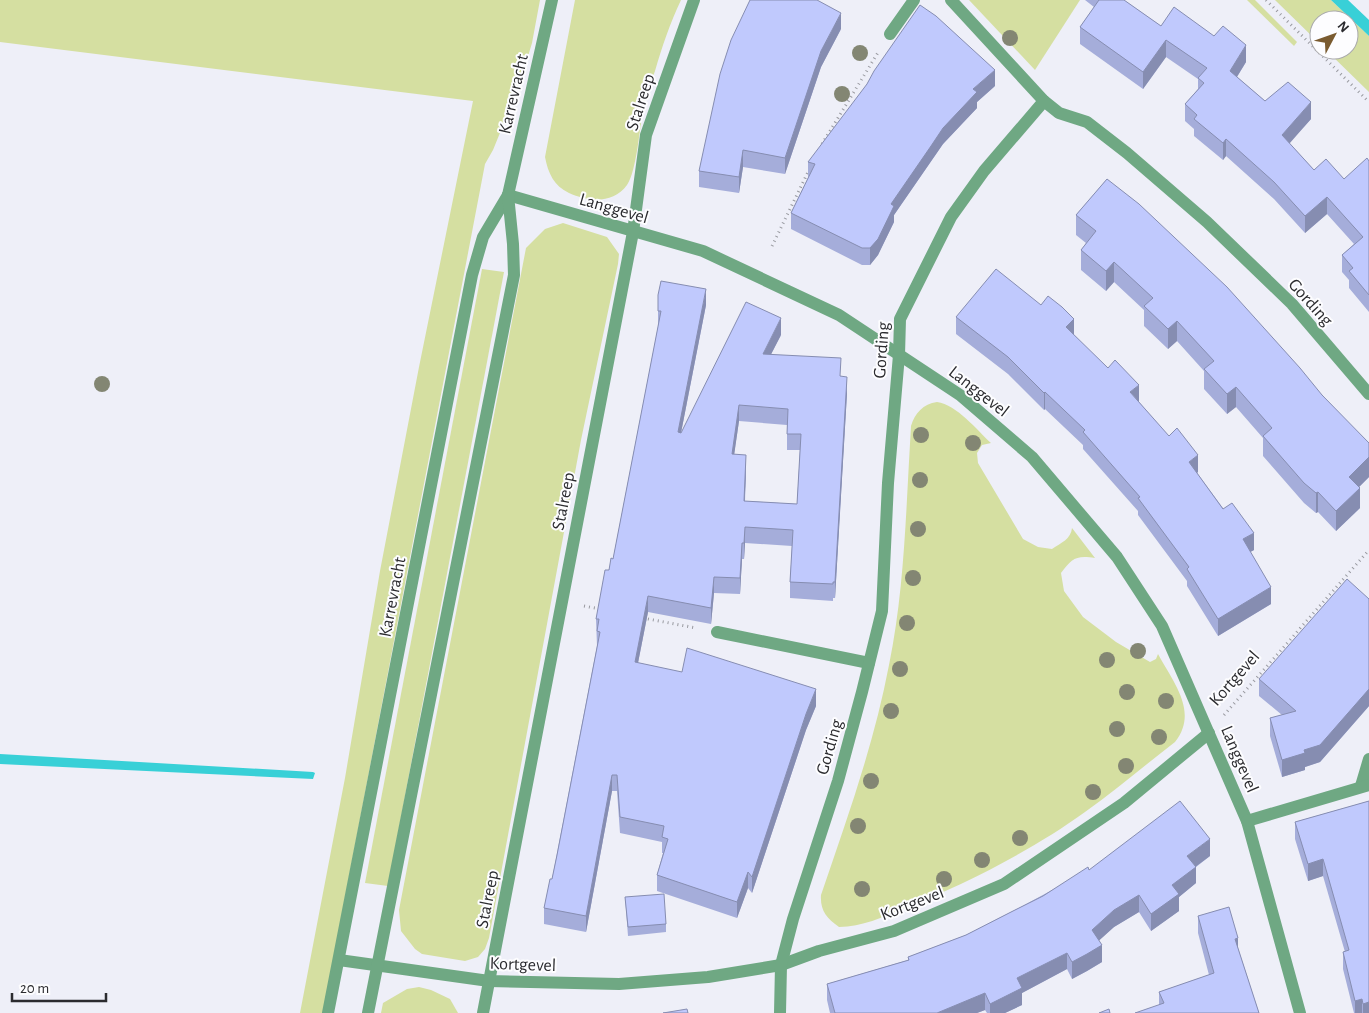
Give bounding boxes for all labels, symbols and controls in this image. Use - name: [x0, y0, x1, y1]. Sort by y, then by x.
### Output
- north arrow: [1309, 10, 1359, 60]
- text: N: [1335, 19, 1352, 35]
- street label: Karrevracht: [496, 52, 532, 136]
- street label: Stalreep: [623, 72, 659, 133]
- street label: Langgevel: [577, 191, 650, 227]
- street label: Gording: [1285, 276, 1336, 330]
- street label: Gording: [871, 321, 893, 379]
- street label: Langgevel: [945, 363, 1012, 421]
- street label: Stalreep: [550, 471, 578, 532]
- street label: Karrevracht: [376, 555, 410, 639]
- street label: Kortgevel: [1206, 648, 1263, 710]
- street label: Gording: [814, 717, 846, 777]
- street label: Langgevel: [1217, 723, 1261, 796]
- street label: Stalreep: [474, 869, 502, 930]
- street label: Kortgevel: [878, 884, 947, 924]
- street label: Kortgevel: [489, 955, 556, 975]
- scale bar: [12, 970, 106, 1002]
- text: 20 m: [20, 981, 49, 996]

